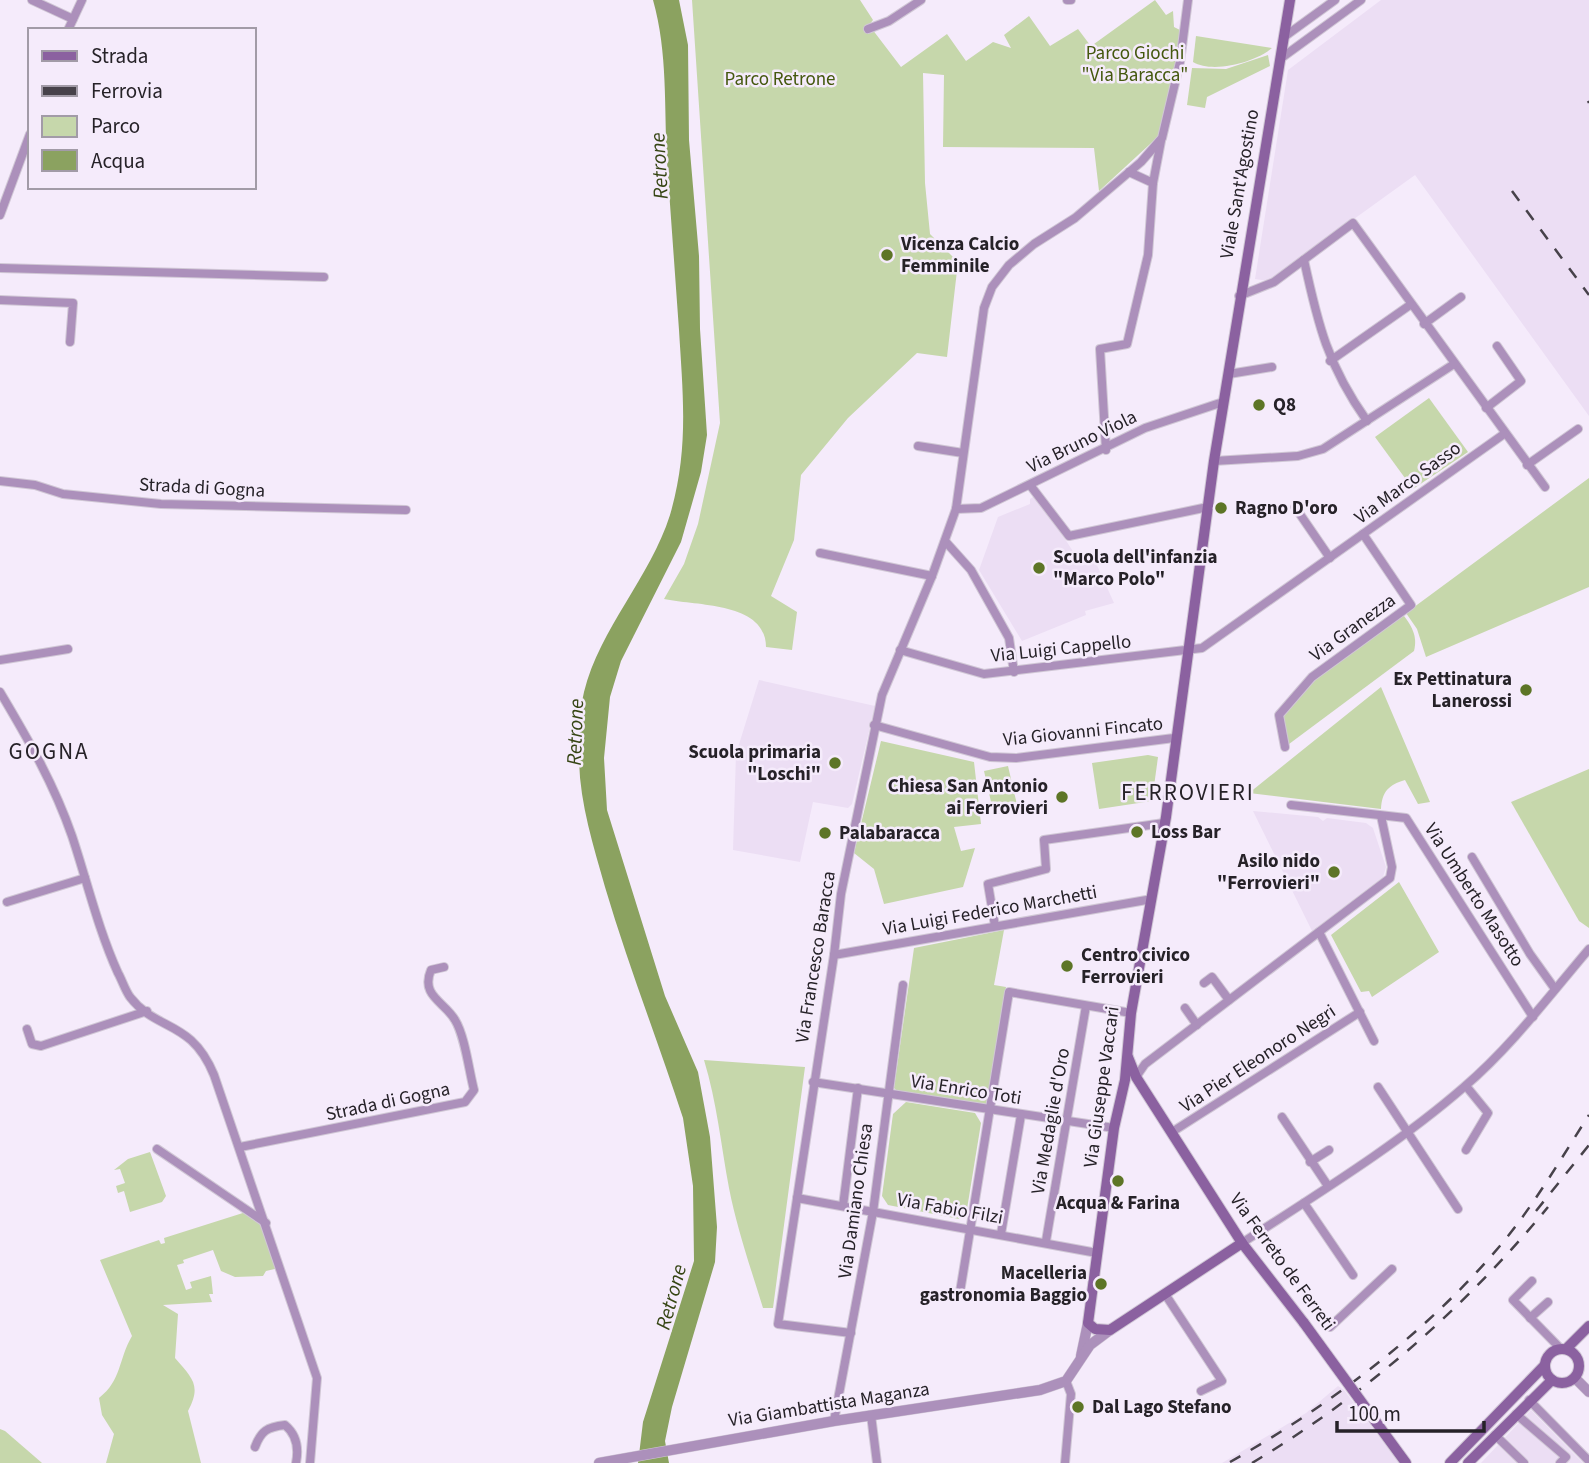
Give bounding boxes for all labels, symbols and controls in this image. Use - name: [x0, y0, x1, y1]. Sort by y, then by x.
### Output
- legend: [28, 28, 256, 189]
- park label: Parco Giochi "Via Baracca": [1082, 40, 1188, 89]
- text: Strada: [91, 41, 148, 71]
- park label: Parco Retrone: [724, 66, 836, 93]
- text: Ferrovia: [91, 76, 163, 106]
- street label: Viale Sant'Agostino: [1214, 107, 1266, 261]
- text: Parco: [91, 111, 140, 141]
- water label: Retrone: [642, 132, 676, 200]
- text: Acqua: [91, 146, 145, 176]
- place label: Vicenza Calcio Femminile: [900, 231, 1019, 280]
- marker: Vicenza Calcio Femminile: [879, 247, 895, 263]
- place label: Q8: [1273, 392, 1296, 419]
- marker: Q8: [1251, 397, 1267, 413]
- street label: Via Bruno Viola: [1022, 404, 1142, 480]
- street label: Via Marco Sasso: [1349, 435, 1467, 531]
- street label: Strada di Gogna: [138, 471, 266, 505]
- place label: Ragno D'oro: [1235, 495, 1338, 522]
- marker: Ragno D'oro: [1213, 500, 1229, 516]
- place label: Scuola dell'infanzia "Marco Polo": [1053, 544, 1217, 593]
- marker: Scuola dell'infanzia "Marco Polo": [1031, 560, 1047, 576]
- street label: Via Granezza: [1304, 588, 1402, 668]
- street label: Via Luigi Cappello: [990, 628, 1132, 670]
- place label: Ex Pettinatura Lanerossi: [1393, 666, 1512, 715]
- marker: Ex Pettinatura Lanerossi: [1518, 682, 1534, 698]
- water label: Retrone: [559, 698, 591, 766]
- street label: Via Giovanni Fincato: [1002, 710, 1164, 754]
- district label: GOGNA: [8, 735, 90, 768]
- place label: Scuola primaria "Loschi": [688, 739, 821, 788]
- marker: Scuola primaria "Loschi": [827, 755, 843, 771]
- place label: Chiesa San Antonio ai Ferrovieri: [888, 773, 1048, 822]
- district label: FERROVIERI: [1121, 776, 1255, 809]
- marker: Chiesa San Antonio ai Ferrovieri: [1054, 789, 1070, 805]
- street label: Via Umberto Masotto: [1417, 818, 1531, 972]
- place label: Loss Bar: [1151, 819, 1221, 846]
- place label: Palabaracca: [839, 820, 940, 847]
- marker: Loss Bar: [1129, 824, 1145, 840]
- marker: Palabaracca: [817, 825, 833, 841]
- place label: Asilo nido "Ferrovieri": [1217, 848, 1320, 897]
- marker: Asilo nido "Ferrovieri": [1326, 864, 1342, 880]
- street label: Via Francesco Baracca: [789, 869, 843, 1045]
- street label: Via Luigi Federico Marchetti: [881, 879, 1099, 943]
- place label: Centro civico Ferrovieri: [1081, 942, 1190, 991]
- marker: Centro civico Ferrovieri: [1059, 958, 1075, 974]
- street label: Via Pier Eleonoro Negri: [1175, 998, 1341, 1120]
- street label: Via Giuseppe Vaccari: [1077, 1005, 1127, 1169]
- street label: Via Medaglie d'Oro: [1025, 1046, 1077, 1196]
- street label: Via Enrico Toti: [909, 1068, 1023, 1112]
- street label: Strada di Gogna: [323, 1076, 453, 1128]
- street label: Via Damiano Chiesa: [832, 1122, 880, 1280]
- marker: Acqua & Farina: [1110, 1173, 1126, 1189]
- street label: Via Fabio Filzi: [895, 1186, 1005, 1232]
- street label: Via Ferreto de Ferreti: [1223, 1188, 1341, 1336]
- place label: Acqua & Farina: [1055, 1190, 1180, 1217]
- place label: Macelleria gastronomia Baggio: [920, 1260, 1087, 1309]
- water label: Retrone: [648, 1261, 694, 1333]
- marker: Macelleria gastronomia Baggio: [1093, 1276, 1109, 1292]
- street label: Via Giambattista Maganza: [727, 1376, 931, 1434]
- scale bar: [1337, 1390, 1484, 1434]
- place label: Dal Lago Stefano: [1092, 1394, 1232, 1421]
- marker: Dal Lago Stefano: [1070, 1399, 1086, 1415]
- text: 100 m: [1348, 1399, 1401, 1429]

